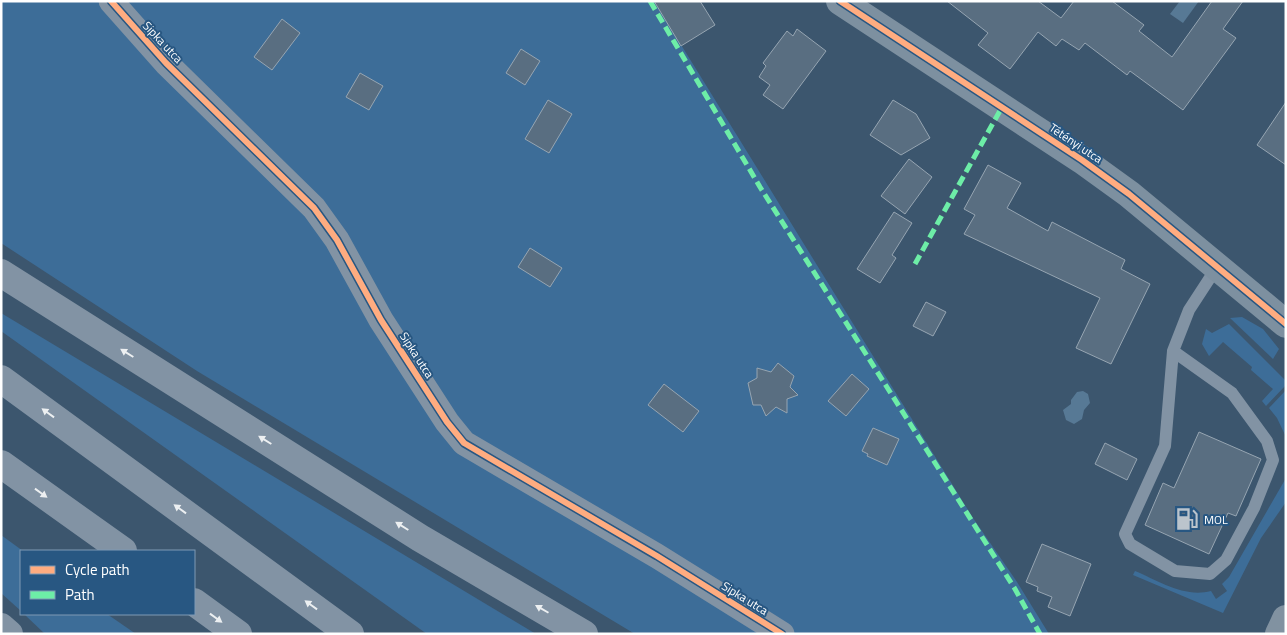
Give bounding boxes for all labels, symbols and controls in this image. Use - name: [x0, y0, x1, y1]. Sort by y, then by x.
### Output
- street label: Sipka utca: [138, 17, 188, 67]
- street label: Tétényi utca: [1045, 118, 1107, 168]
- street label: Sipka utca: [395, 328, 439, 382]
- one-way arrow: [121, 348, 134, 358]
- one-way arrow: [42, 408, 55, 419]
- one-way arrow: [258, 435, 271, 444]
- one-way arrow: [34, 487, 47, 498]
- one-way arrow: [173, 504, 187, 514]
- fuel station icon: MOL: [1174, 506, 1200, 532]
- place label: MOL: [1204, 510, 1228, 529]
- one-way arrow: [396, 522, 409, 531]
- legend: [20, 550, 195, 615]
- text: Cycle path: [65, 558, 130, 581]
- street label: Sipka utca: [718, 576, 772, 620]
- text: Path: [65, 583, 95, 606]
- one-way arrow: [304, 600, 318, 610]
- one-way arrow: [536, 605, 549, 614]
- one-way arrow: [209, 613, 223, 623]

